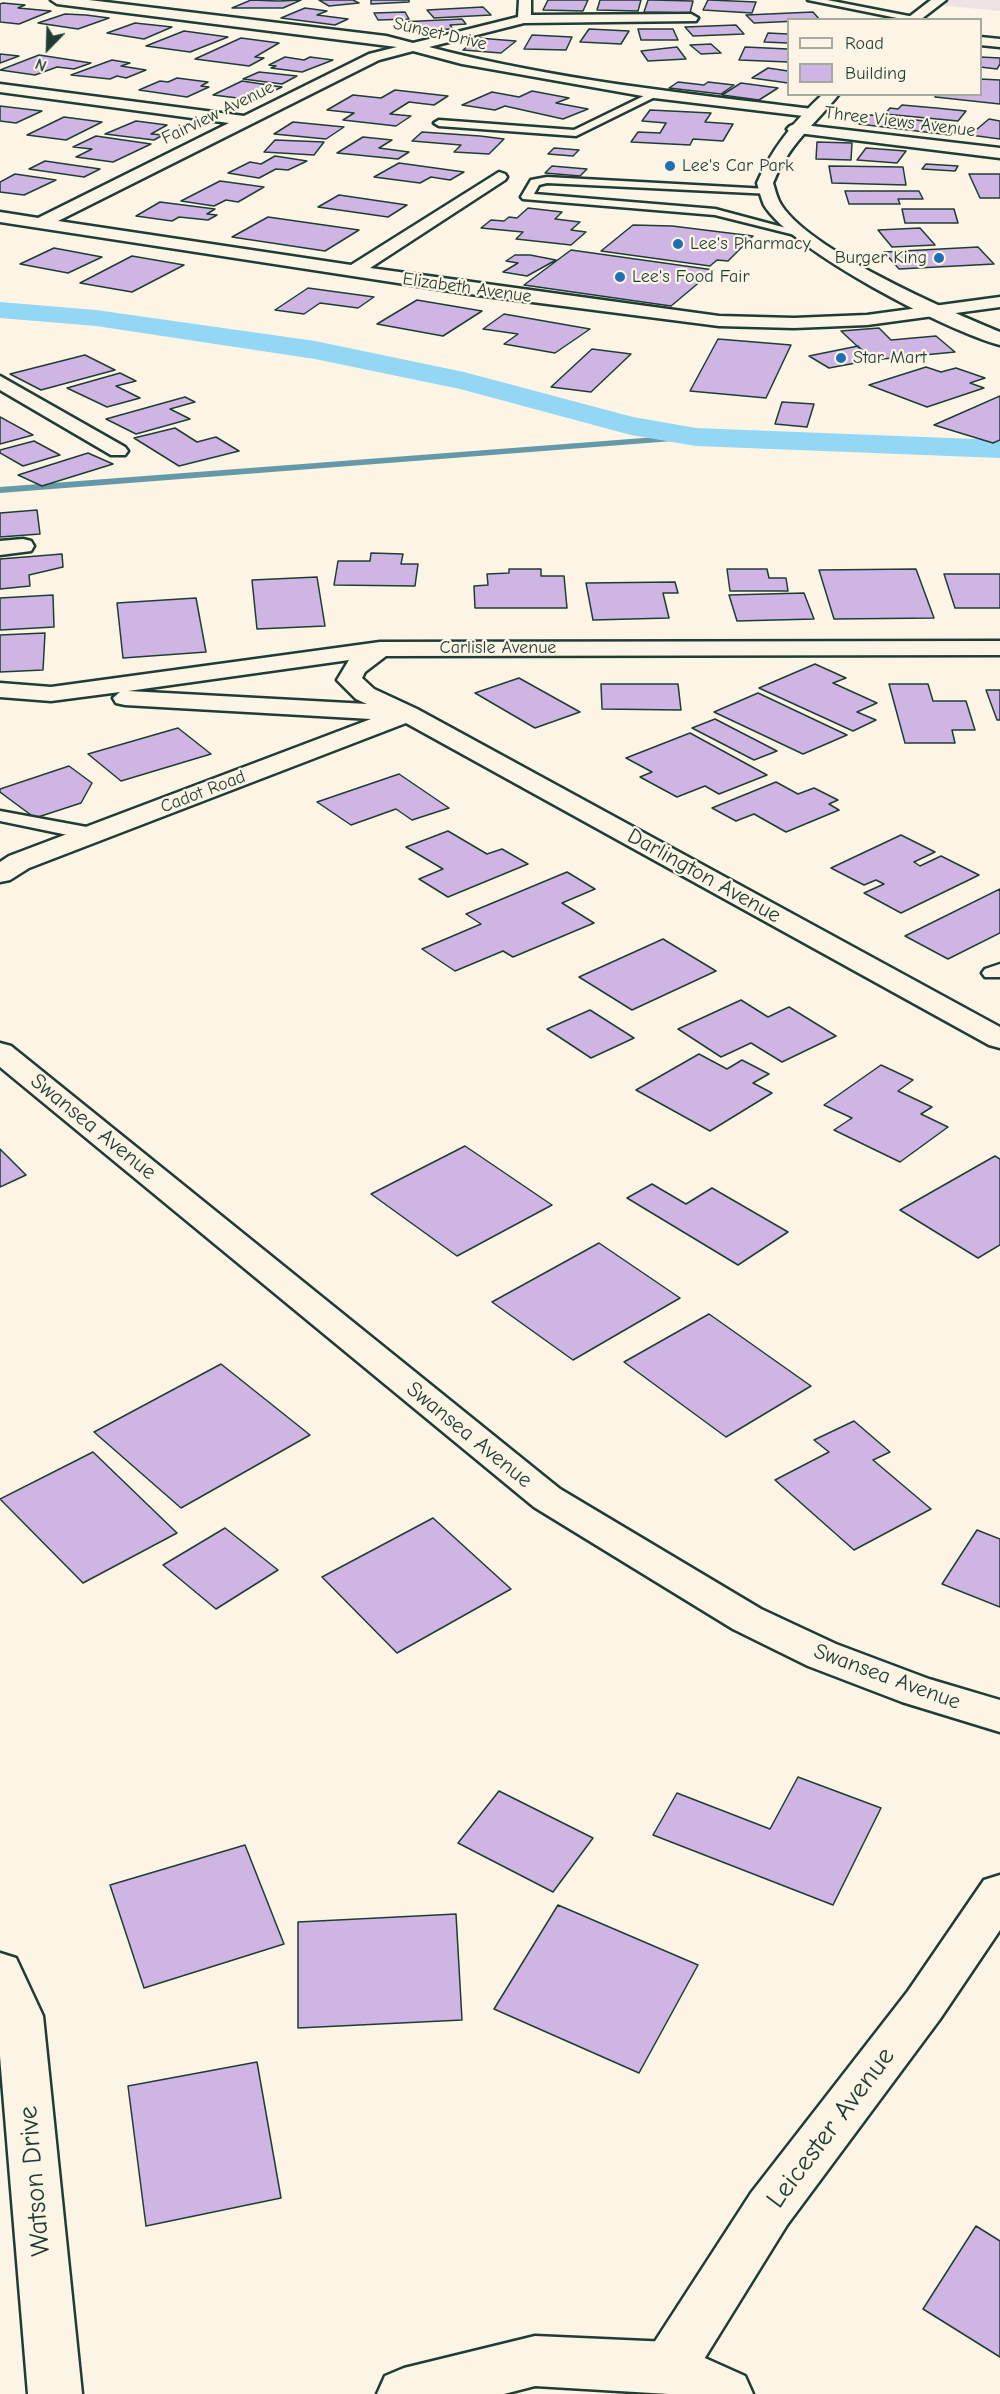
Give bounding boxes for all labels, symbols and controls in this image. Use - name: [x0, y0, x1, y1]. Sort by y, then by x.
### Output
- street label: Sunset Drive: [391, 13, 489, 55]
- north arrow: [18, 18, 78, 78]
- legend: [787, 18, 982, 96]
- text: Road: [845, 33, 884, 54]
- text: N: [33, 54, 49, 75]
- text: Building: [845, 63, 907, 84]
- street label: Fairview Avenue: [158, 77, 278, 149]
- street label: Three Views Avenue: [823, 102, 977, 142]
- place label: Lee's Car Park: [682, 155, 794, 177]
- marker: Lee's Car Park: [663, 159, 677, 173]
- place label: Lee's Pharmacy: [690, 233, 811, 255]
- marker: Lee's Pharmacy: [671, 237, 685, 251]
- place label: Burger King: [835, 247, 927, 269]
- marker: Burger King: [932, 251, 946, 265]
- place label: Lee's Food Fair: [632, 266, 750, 288]
- street label: Elizabeth Avenue: [401, 268, 533, 308]
- marker: Lee's Food Fair: [613, 270, 627, 284]
- place label: Star Mart: [853, 347, 927, 369]
- marker: Star Mart: [834, 351, 848, 365]
- street label: Carlisle Avenue: [440, 637, 556, 659]
- street label: Cadot Road: [157, 766, 249, 818]
- street label: Darlington Avenue: [623, 823, 785, 929]
- street label: Swansea Avenue: [25, 1068, 161, 1186]
- street label: Swansea Avenue: [401, 1376, 537, 1494]
- street label: Swansea Avenue: [810, 1638, 964, 1716]
- street label: Leicester Avenue: [760, 2041, 902, 2215]
- street label: Watson Drive: [12, 2105, 58, 2257]

